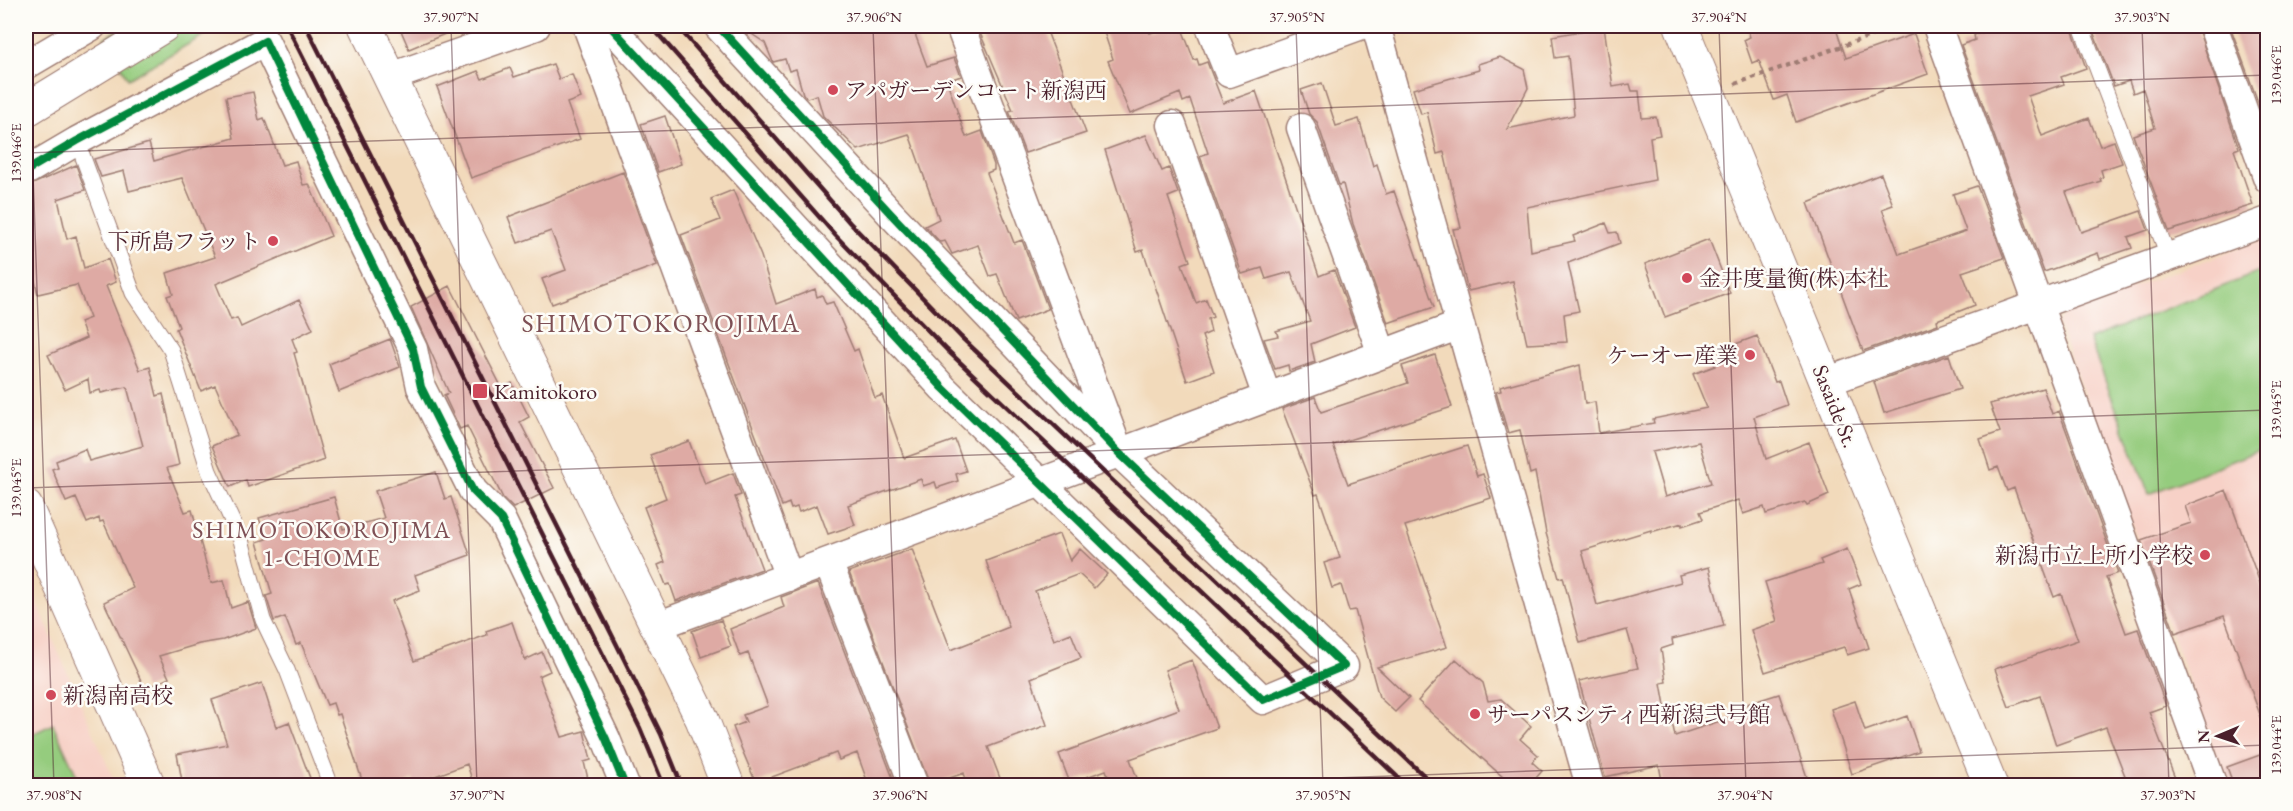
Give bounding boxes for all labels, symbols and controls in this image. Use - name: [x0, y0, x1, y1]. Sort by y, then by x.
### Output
- text: 37.907°N: [423, 7, 479, 26]
- text: 37.906°N: [846, 7, 902, 26]
- text: 37.905°N: [1269, 7, 1325, 26]
- text: 37.904°N: [1691, 7, 1747, 26]
- text: 37.903°N: [2114, 7, 2170, 26]
- text: 139.046°E: [2266, 45, 2285, 105]
- place label: アパガーデンコート新潟西: [845, 76, 1107, 105]
- marker: アパガーデンコート新潟西: [826, 83, 840, 97]
- text: 139.046°E: [6, 123, 25, 183]
- place label: 下所島フラット: [107, 227, 261, 256]
- marker: 下所島フラット: [266, 234, 280, 248]
- place label: 金井度量衡(株)本社: [1699, 264, 1889, 293]
- marker: 金井度量衡(株)本社: [1680, 271, 1694, 285]
- district label: SHIMOTOKOROJIMA: [522, 306, 801, 340]
- place label: ケーオー産業: [1606, 341, 1738, 370]
- marker: ケーオー産業: [1743, 348, 1757, 362]
- street label: Sasaide St.: [1806, 361, 1865, 452]
- place label: Kamitokoro: [494, 377, 597, 406]
- text: 139.045°E: [2266, 380, 2285, 440]
- marker: Kamitokoro: [471, 382, 489, 400]
- text: 139.045°E: [6, 458, 25, 518]
- district label: SHIMOTOKOROJIMA 1-CHOME: [192, 514, 452, 573]
- place label: 新潟市立上所小学校: [1995, 541, 2193, 570]
- marker: 新潟市立上所小学校: [2198, 548, 2212, 562]
- place label: 新潟南高校: [63, 681, 173, 710]
- marker: 新潟南高校: [44, 688, 58, 702]
- place label: サーパスシティ西新潟弐号館: [1487, 700, 1770, 729]
- north arrow: [2188, 706, 2248, 766]
- marker: サーパスシティ西新潟弐号館: [1468, 707, 1482, 721]
- text: 139.044°E: [2266, 715, 2285, 775]
- text: N: [2193, 730, 2214, 743]
- text: 37.908°N: [26, 785, 82, 804]
- text: 37.907°N: [449, 785, 505, 804]
- text: 37.906°N: [872, 785, 928, 804]
- text: 37.905°N: [1295, 785, 1351, 804]
- text: 37.904°N: [1717, 785, 1773, 804]
- text: 37.903°N: [2140, 785, 2196, 804]

